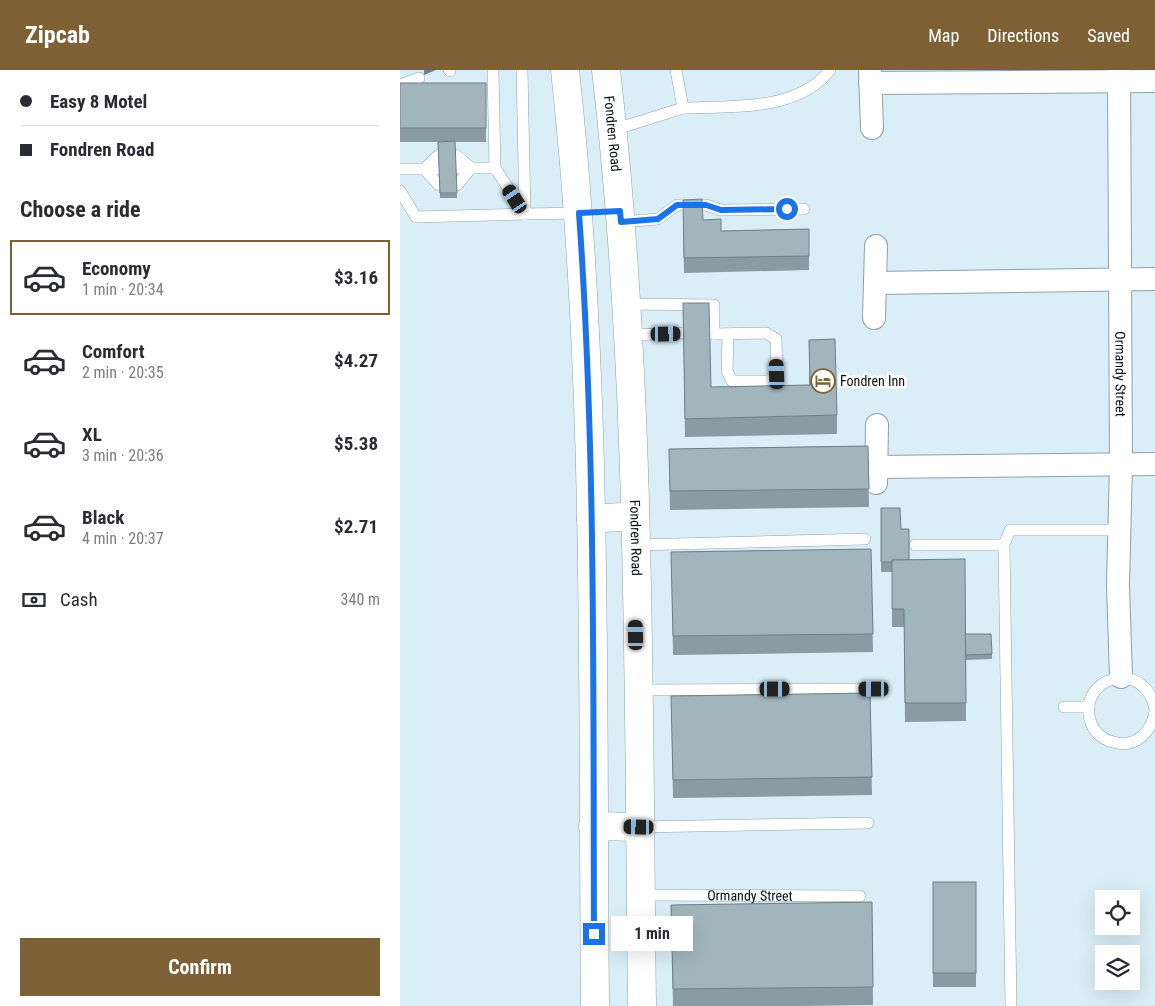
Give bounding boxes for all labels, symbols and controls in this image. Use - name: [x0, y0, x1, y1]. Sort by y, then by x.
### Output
- text: Zipcab: [25, 21, 90, 49]
- text: Map: [928, 25, 959, 46]
- text: Directions: [987, 25, 1059, 46]
- text: Saved: [1087, 25, 1130, 46]
- text: Easy 8 Motel: [50, 90, 147, 113]
- street label: Fondren Road: [601, 95, 624, 172]
- text: Fondren Road: [50, 138, 154, 161]
- car: [500, 182, 529, 216]
- text: Choose a ride: [20, 197, 141, 222]
- route start: [776, 198, 798, 220]
- icon: car: [22, 255, 67, 300]
- text: Economy: [82, 257, 151, 280]
- text: $3.16: [334, 266, 378, 289]
- text: 1 min · 20:34: [82, 280, 164, 299]
- car: [650, 326, 681, 342]
- street label: Ormandy Street: [1112, 331, 1129, 417]
- icon: car: [22, 338, 67, 383]
- text: Comfort: [82, 340, 145, 363]
- text: $4.27: [334, 349, 378, 372]
- car: [768, 359, 785, 389]
- text: 2 min · 20:35: [82, 363, 164, 382]
- hotel icon: Fondren Inn: [810, 368, 836, 394]
- place label: Fondren Inn: [840, 373, 905, 389]
- icon: car: [22, 421, 67, 466]
- text: XL: [82, 423, 102, 446]
- text: $5.38: [334, 432, 378, 455]
- text: 3 min · 20:36: [82, 446, 164, 465]
- street label: Fondren Road: [627, 500, 645, 576]
- icon: car: [22, 504, 67, 549]
- text: Black: [82, 506, 124, 529]
- text: $2.71: [334, 515, 378, 538]
- text: 4 min · 20:37: [82, 529, 164, 548]
- icon: cash: [20, 586, 48, 614]
- text: Cash: [60, 588, 98, 611]
- text: 340 m: [341, 590, 380, 609]
- car: [628, 620, 643, 650]
- car: [760, 682, 790, 697]
- car: [859, 682, 889, 697]
- car: [623, 819, 654, 835]
- street label: Ormandy Street: [707, 887, 793, 904]
- map controls: [1095, 890, 1140, 990]
- button: locate: [1095, 890, 1140, 935]
- callout: 1 min: [612, 916, 694, 952]
- route end: [583, 923, 605, 945]
- text: 1 min: [634, 924, 670, 943]
- button: Confirm: [20, 938, 380, 996]
- button: layers: [1095, 945, 1140, 990]

